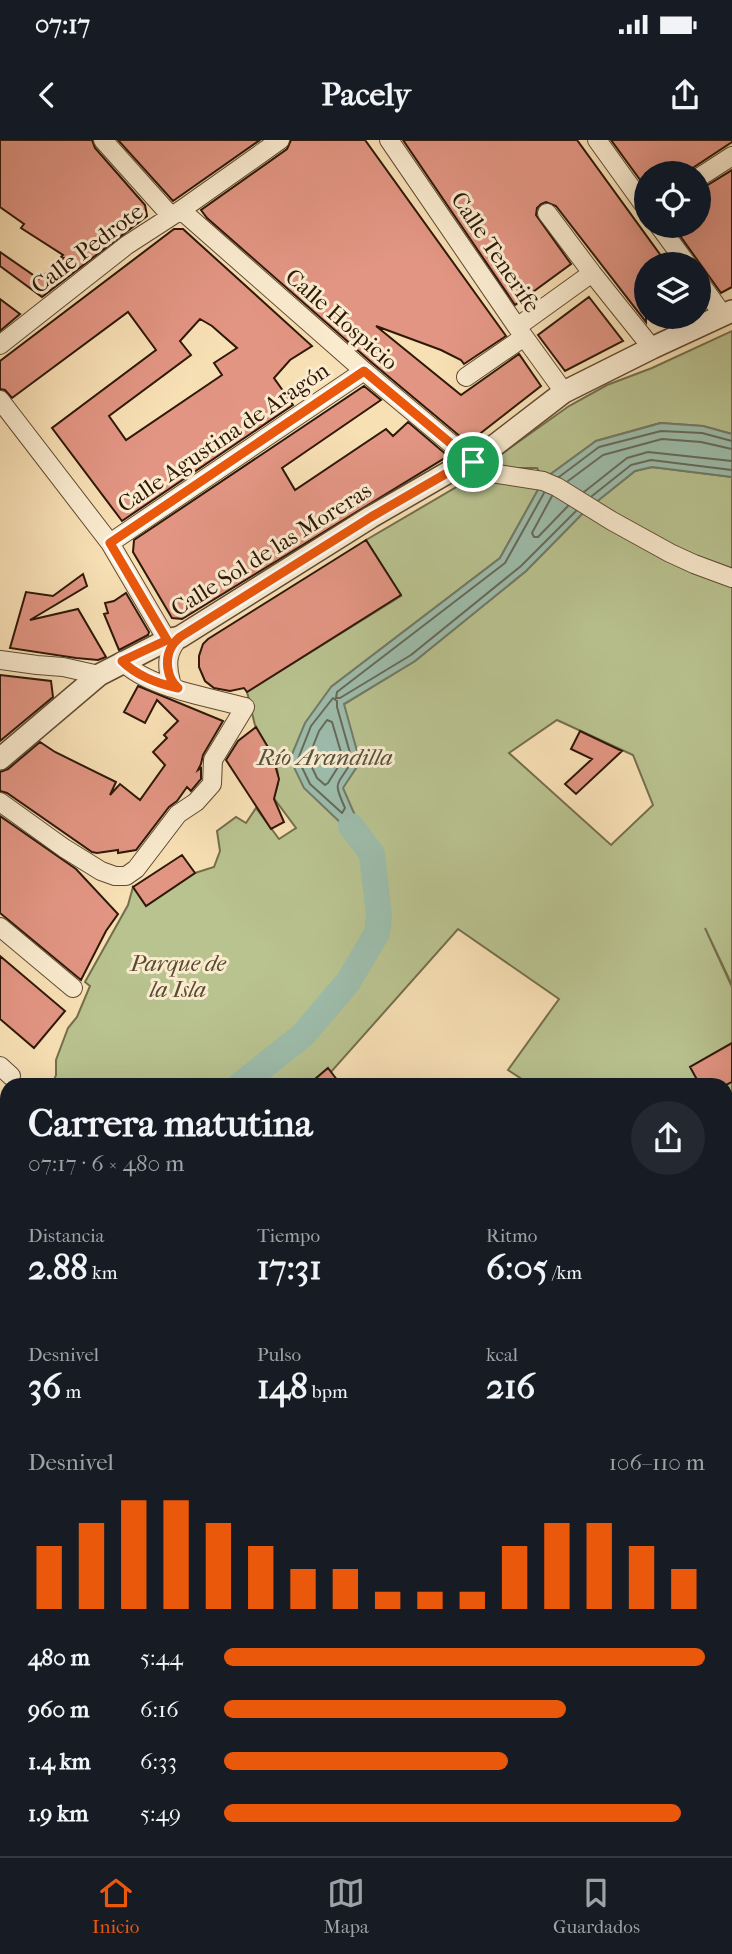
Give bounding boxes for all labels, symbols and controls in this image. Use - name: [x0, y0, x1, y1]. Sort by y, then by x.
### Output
- text: 07:17: [35, 9, 90, 40]
- icon: back: [28, 76, 66, 114]
- text: Pacely: [322, 76, 410, 113]
- icon: share: [666, 76, 704, 114]
- map controls: [634, 161, 711, 329]
- button: locate: [634, 161, 711, 238]
- street label: Calle Tenerife: [445, 187, 546, 318]
- street label: Calle Pedrote: [26, 198, 149, 299]
- button: layers: [634, 252, 711, 329]
- street label: Calle Hospicio: [280, 263, 404, 376]
- street label: Calle Agustina de Aragón: [112, 356, 335, 518]
- pin: [443, 432, 503, 492]
- icon: arrive: [454, 443, 492, 481]
- street label: Calle Sol de las Moreras: [166, 477, 376, 622]
- water label: Río Arandilla: [255, 743, 393, 771]
- park label: Parque de la Isla: [129, 950, 227, 1003]
- text: Carrera matutina: [28, 1101, 312, 1146]
- button: share: [631, 1101, 705, 1175]
- text: 07:17 · 6 × 480 m: [28, 1150, 184, 1177]
- text: Distancia: [28, 1225, 104, 1247]
- text: Tiempo: [257, 1225, 320, 1247]
- text: Ritmo: [486, 1225, 537, 1247]
- text: 2.88: [28, 1247, 88, 1288]
- text: 17:31: [257, 1247, 322, 1288]
- text: 6:05: [486, 1247, 548, 1288]
- text: km: [88, 1262, 118, 1284]
- text: /km: [548, 1262, 582, 1284]
- text: Desnivel: [28, 1344, 99, 1366]
- text: Pulso: [257, 1344, 301, 1366]
- text: kcal: [486, 1344, 518, 1366]
- text: 36: [28, 1366, 61, 1407]
- text: 148: [257, 1366, 308, 1407]
- text: 216: [486, 1366, 535, 1407]
- text: m: [61, 1381, 81, 1403]
- text: bpm: [308, 1381, 348, 1403]
- text: Desnivel: [28, 1449, 114, 1476]
- text: 106–110 m: [609, 1449, 705, 1476]
- text: 480 m: [28, 1644, 90, 1671]
- text: 5:44: [140, 1644, 183, 1671]
- text: 960 m: [28, 1696, 89, 1723]
- text: 6:16: [140, 1696, 179, 1723]
- text: 1.4 km: [28, 1748, 91, 1775]
- text: 6:33: [140, 1748, 177, 1775]
- text: 1.9 km: [28, 1800, 88, 1827]
- text: 5:49: [140, 1800, 181, 1827]
- tab: Inicio: [92, 1874, 139, 1938]
- tab: Mapa: [324, 1874, 369, 1938]
- tab: Guardados: [553, 1874, 640, 1938]

